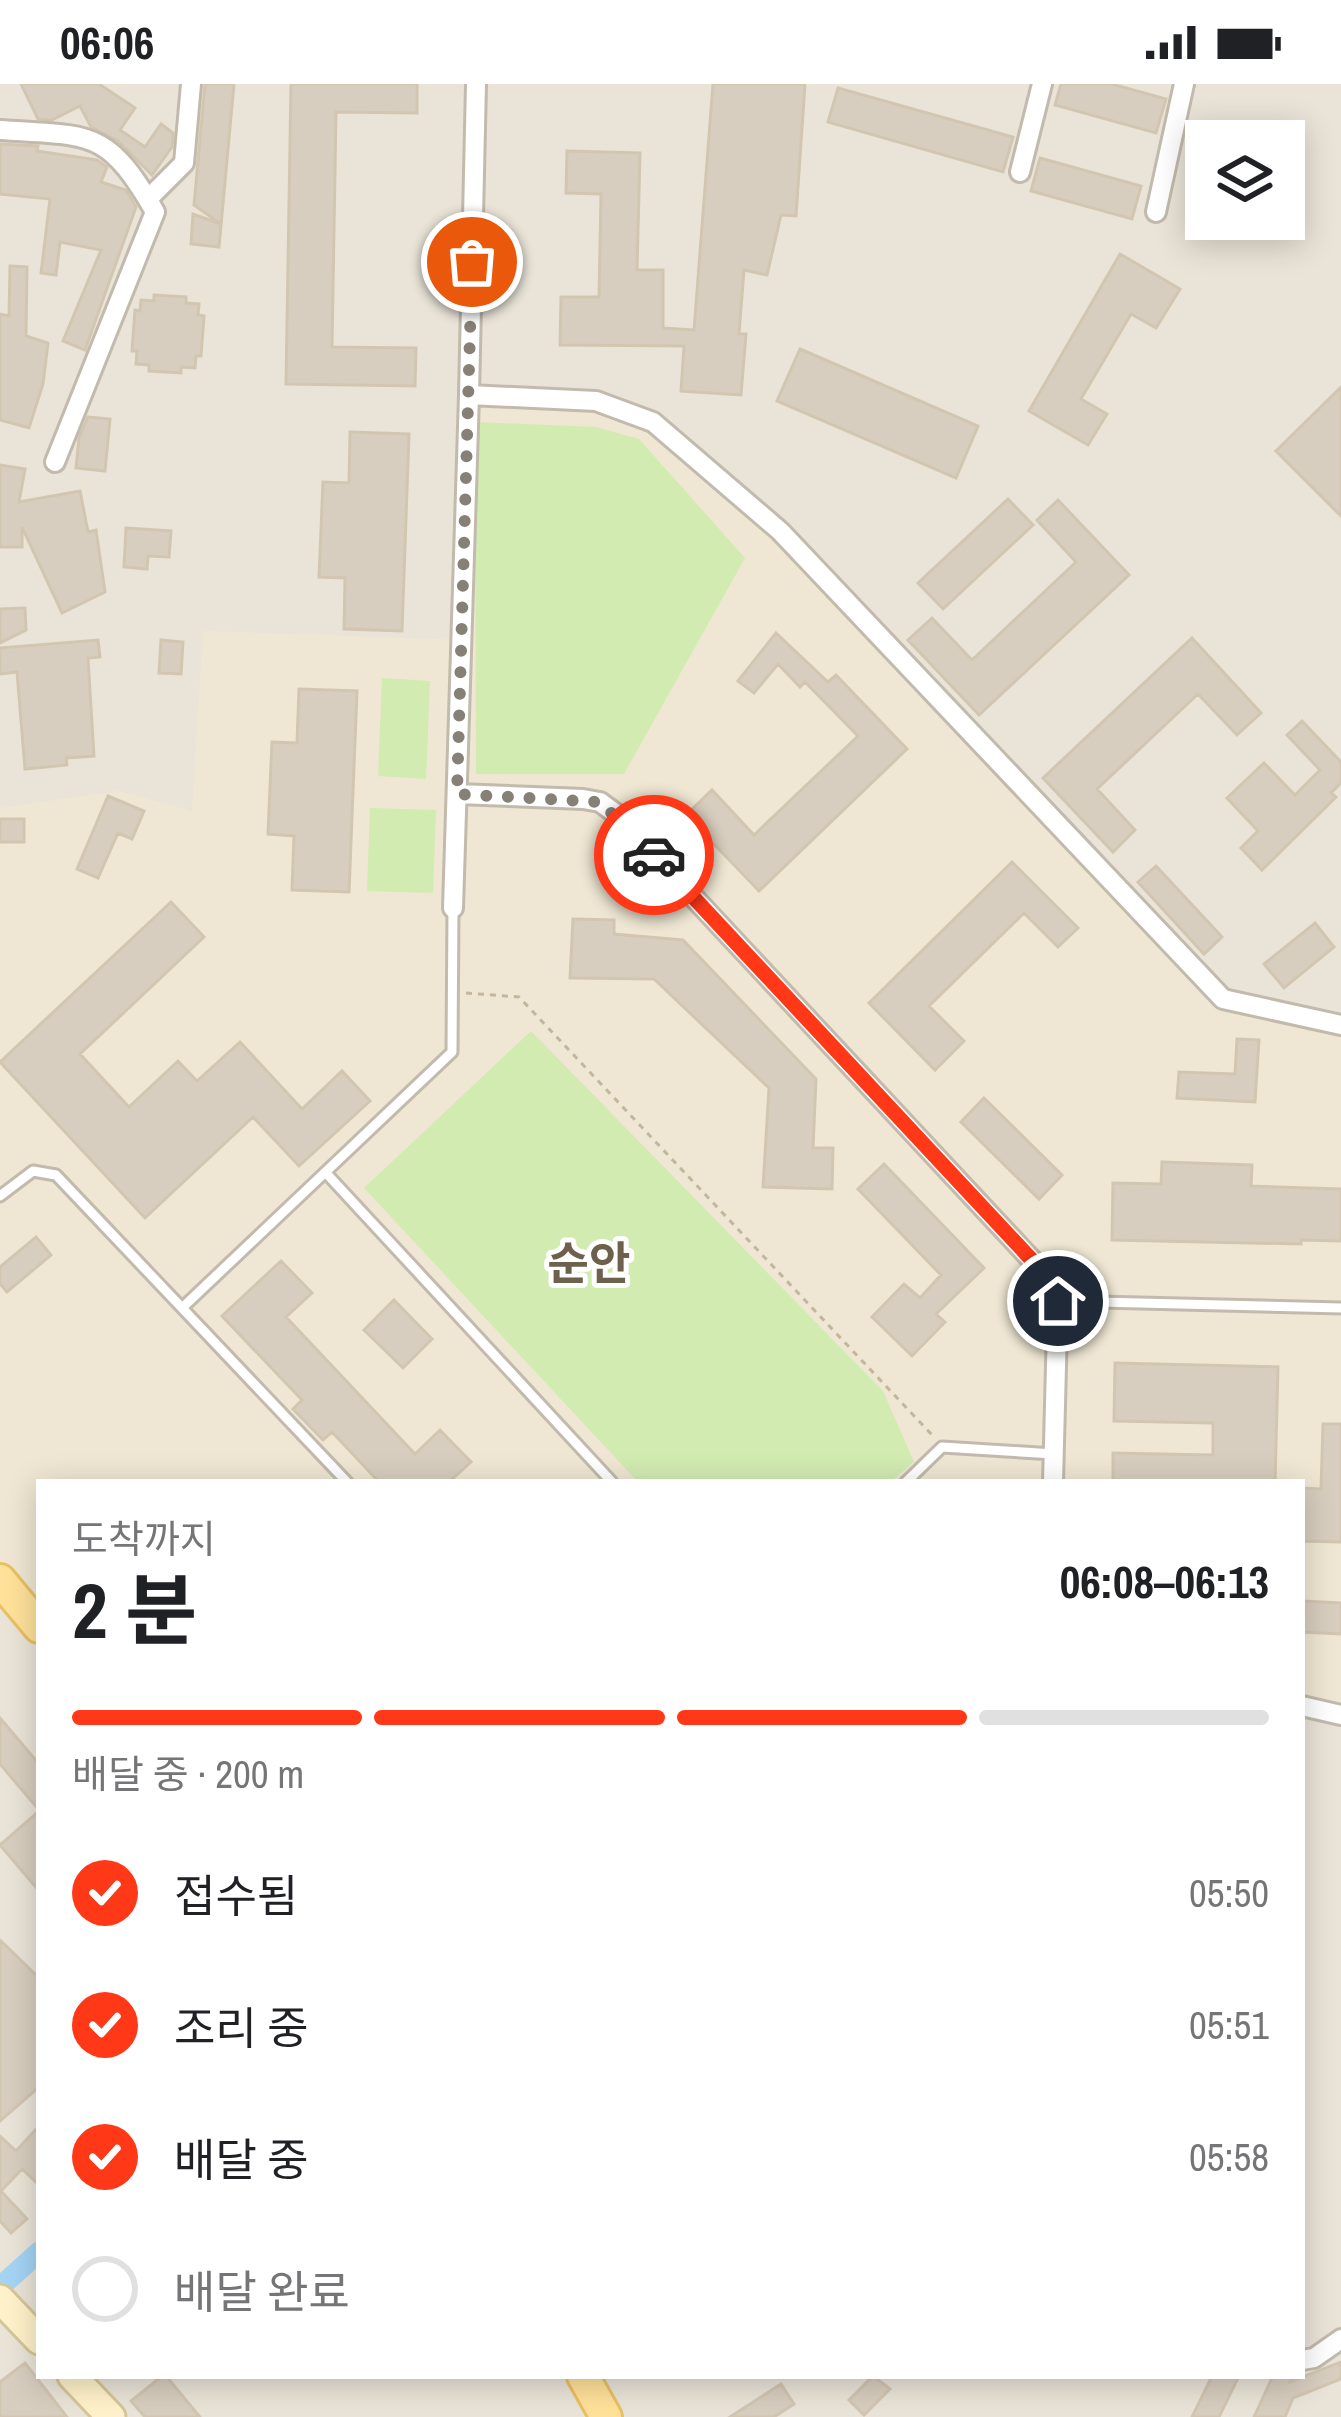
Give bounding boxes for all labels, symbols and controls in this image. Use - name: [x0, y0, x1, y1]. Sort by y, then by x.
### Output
- text: 06:06: [60, 12, 154, 73]
- map controls: [1185, 120, 1305, 240]
- button: layers: [1185, 120, 1305, 240]
- pin: [421, 211, 523, 313]
- icon: bag: [439, 229, 505, 295]
- courier: [594, 795, 714, 915]
- icon: car: [621, 822, 687, 888]
- district label: 순안: [548, 1232, 630, 1293]
- pin: [1007, 1250, 1109, 1352]
- icon: home: [1025, 1268, 1091, 1334]
- text: 도착까지: [72, 1513, 216, 1565]
- text: 06:08–06:13: [1060, 1551, 1269, 1612]
- text: 2 분: [72, 1557, 197, 1662]
- text: 배달 중 · 200 m: [72, 1748, 304, 1800]
- icon: check: [72, 1860, 138, 1926]
- text: 접수됨: [174, 1865, 298, 1926]
- text: 05:50: [1189, 1867, 1269, 1919]
- icon: check: [72, 1992, 138, 2058]
- text: 조리 중: [174, 1997, 308, 2058]
- text: 05:51: [1189, 1999, 1269, 2051]
- icon: check: [72, 2124, 138, 2190]
- text: 배달 중: [174, 2129, 308, 2190]
- text: 05:58: [1189, 2131, 1269, 2183]
- text: 배달 완료: [174, 2261, 350, 2322]

